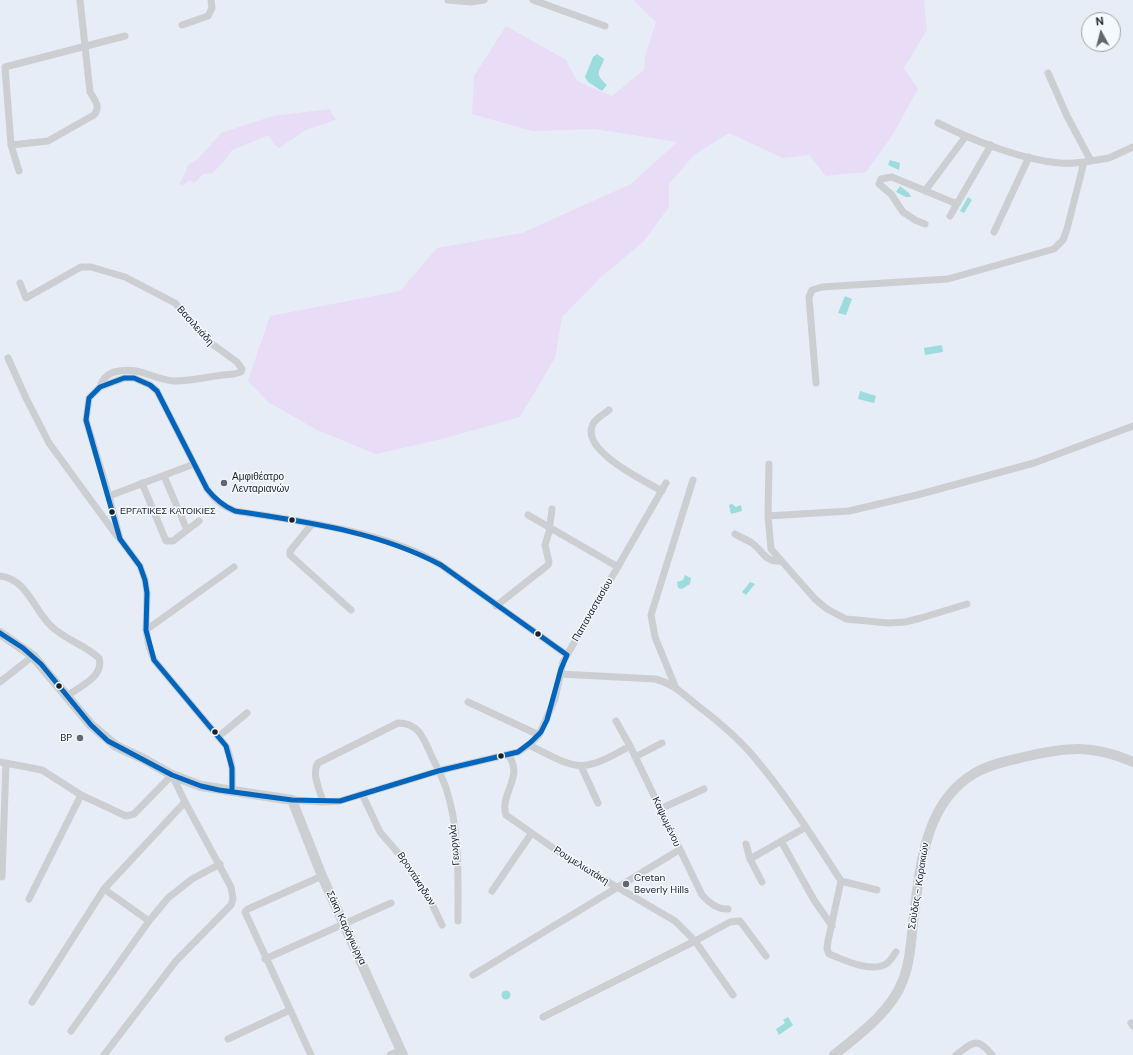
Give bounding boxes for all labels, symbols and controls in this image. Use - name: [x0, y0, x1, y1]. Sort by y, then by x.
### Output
- north arrow: [1081, 12, 1121, 52]
- text: N: [1095, 14, 1104, 29]
- street label: Βασιλειάδη: [174, 304, 216, 348]
- place label: Αμφιθέατρο Λενταριανών: [232, 471, 289, 494]
- marker: Αμφιθέατρο Λενταριανών: [219, 478, 229, 488]
- marker: ΕΡΓΑΤΙΚΕΣ ΚΑΤΟΙΚΙΕΣ: [107, 507, 117, 517]
- place label: ΕΡΓΑΤΙΚΕΣ ΚΑΤΟΙΚΙΕΣ: [120, 507, 216, 517]
- unlabelled marker: [287, 515, 297, 525]
- street label: Παπαναστασίου: [570, 576, 616, 644]
- unlabelled marker: [533, 629, 543, 639]
- unlabelled marker: [54, 681, 64, 691]
- unlabelled marker: [210, 727, 220, 737]
- place label: BP: [60, 732, 72, 744]
- marker: BP: [75, 733, 85, 743]
- unlabelled marker: [496, 751, 506, 761]
- street label: Καψωμένου: [649, 795, 683, 849]
- street label: Γεωργιλά: [447, 824, 463, 866]
- street label: Σούδας - Κορακιών: [906, 842, 932, 930]
- street label: Ρουμελιωτάκη: [551, 844, 611, 888]
- street label: Βροντάκηδων: [394, 850, 438, 908]
- place label: Cretan Beverly Hills: [634, 872, 689, 896]
- marker: Cretan Beverly Hills: [621, 879, 631, 889]
- street label: Σάκη Καράγιωργα: [324, 889, 368, 967]

